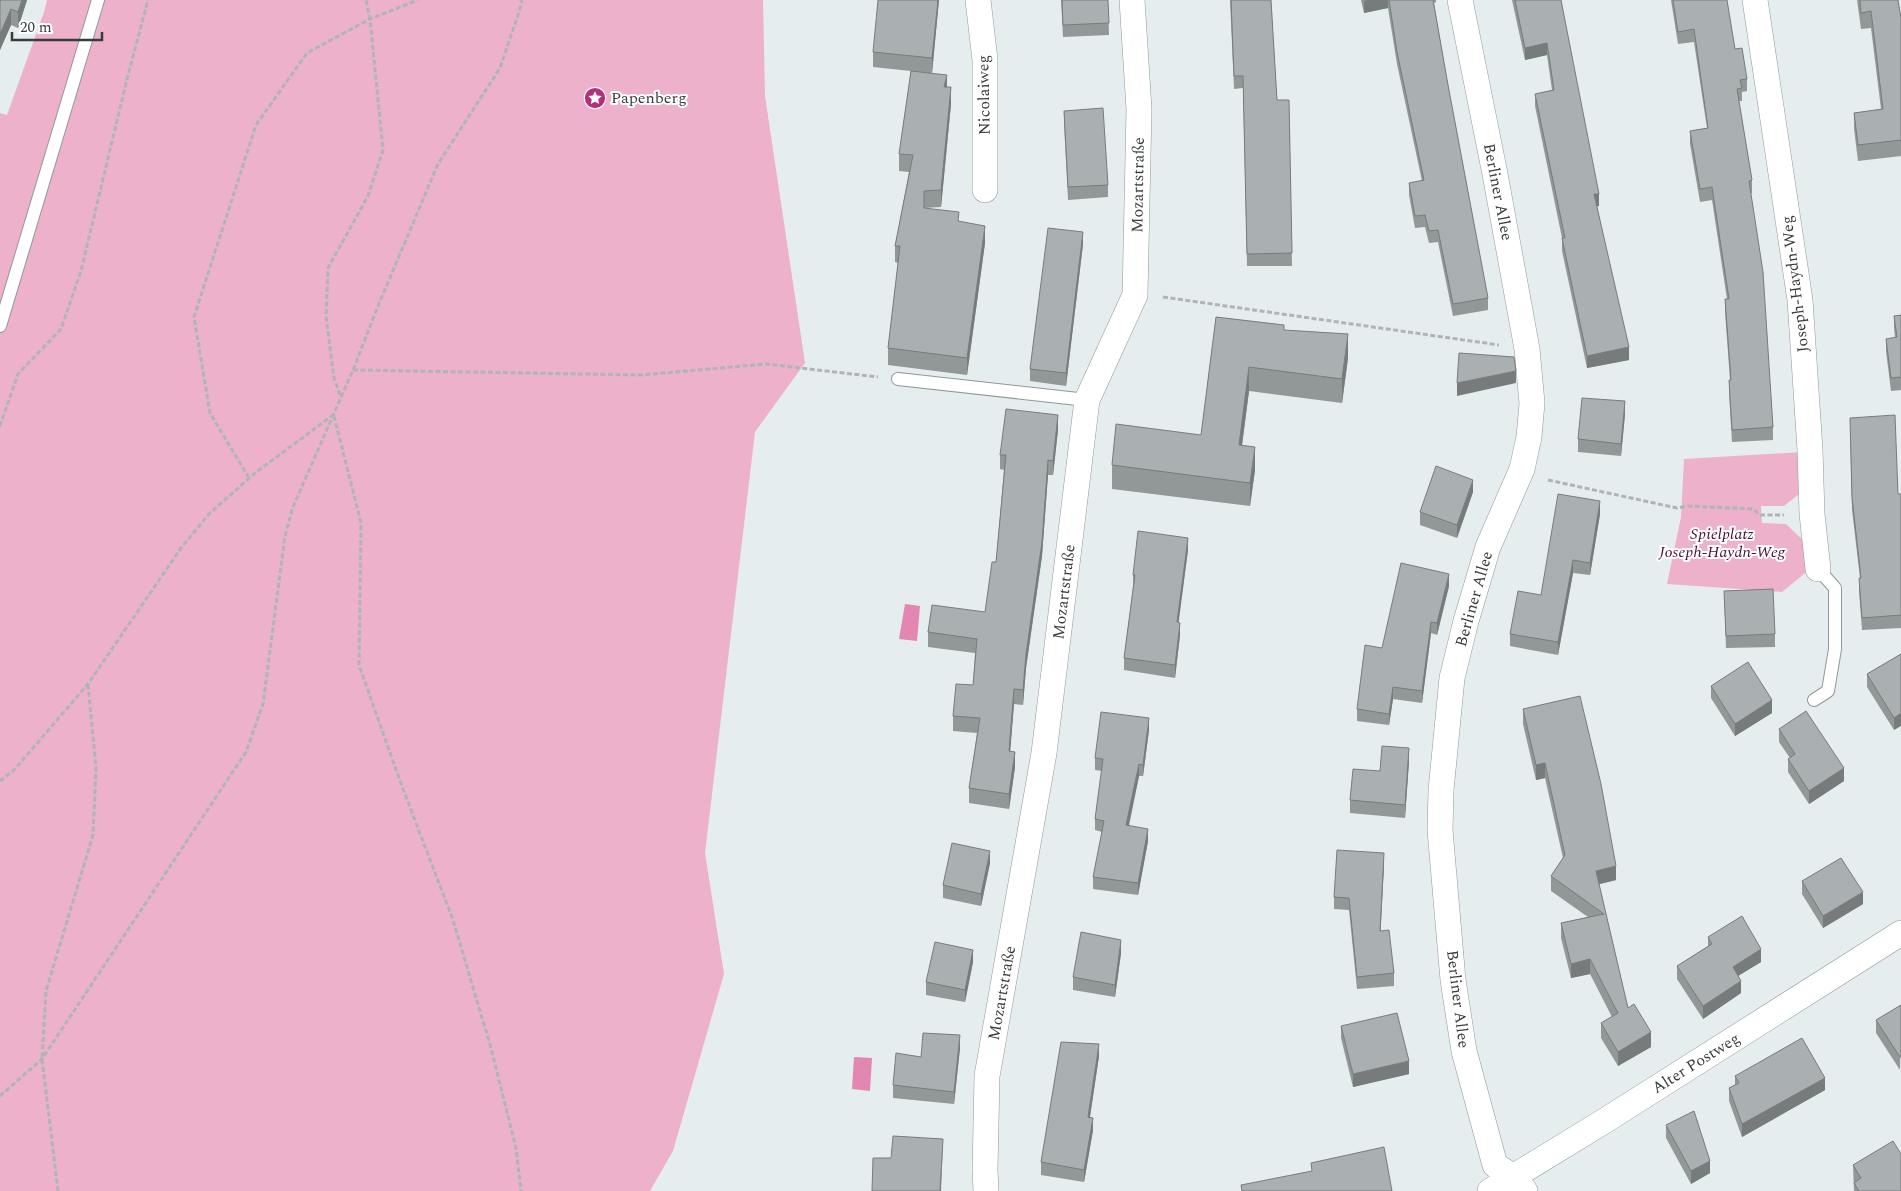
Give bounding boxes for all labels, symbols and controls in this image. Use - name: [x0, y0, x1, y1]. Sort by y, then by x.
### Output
- scale bar: [12, 10, 102, 42]
- text: 20 m: [20, 16, 52, 39]
- street label: Nicolaiweg: [971, 55, 997, 135]
- place icon: Papenberg: [583, 86, 607, 110]
- place label: Papenberg: [611, 86, 687, 110]
- street label: Mozartstraße: [1125, 137, 1151, 233]
- street label: Berliner Allee: [1477, 141, 1519, 243]
- street label: Joseph-Haydn-Weg: [1775, 214, 1815, 354]
- park label: Spielplatz Joseph-Haydn-Weg: [1658, 522, 1786, 564]
- street label: Mozartstraße: [1046, 543, 1082, 641]
- street label: Berliner Allee: [1449, 548, 1499, 650]
- street label: Mozartstraße: [982, 944, 1022, 1042]
- street label: Berliner Allee: [1440, 949, 1476, 1049]
- street label: Alter Postweg: [1647, 1026, 1745, 1100]

